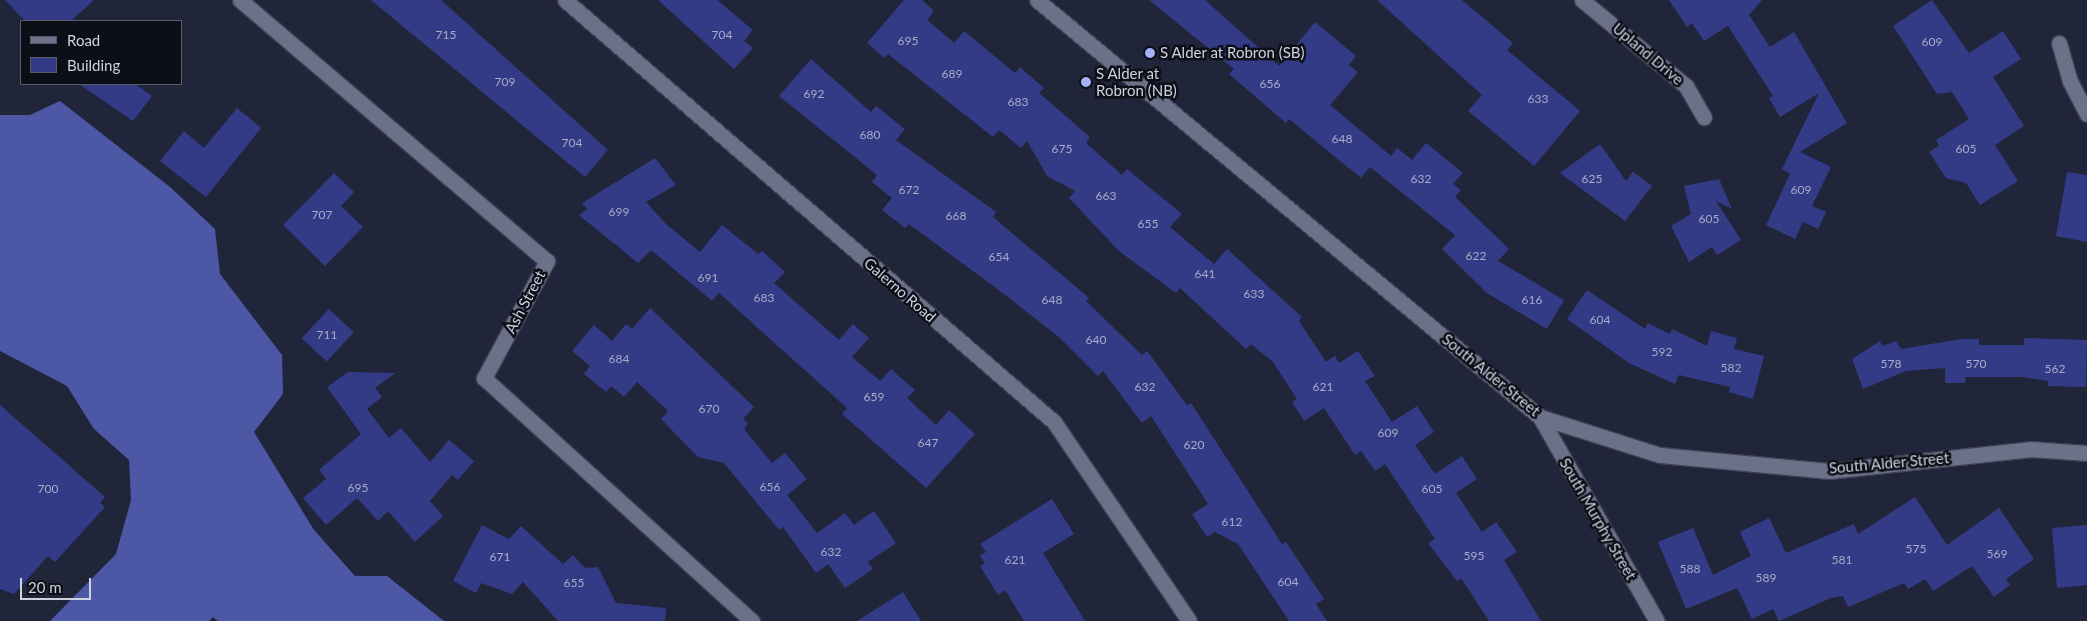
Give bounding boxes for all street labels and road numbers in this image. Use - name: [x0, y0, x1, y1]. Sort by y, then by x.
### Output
- street label: Upland Drive: [1609, 19, 1687, 89]
- street label: Galerno Road: [860, 254, 940, 326]
- street label: Ash Street: [501, 268, 549, 336]
- street label: South Alder Street: [1438, 330, 1544, 420]
- street label: South Alder Street: [1828, 449, 1950, 477]
- street label: South Murphy Street: [1556, 455, 1640, 583]

